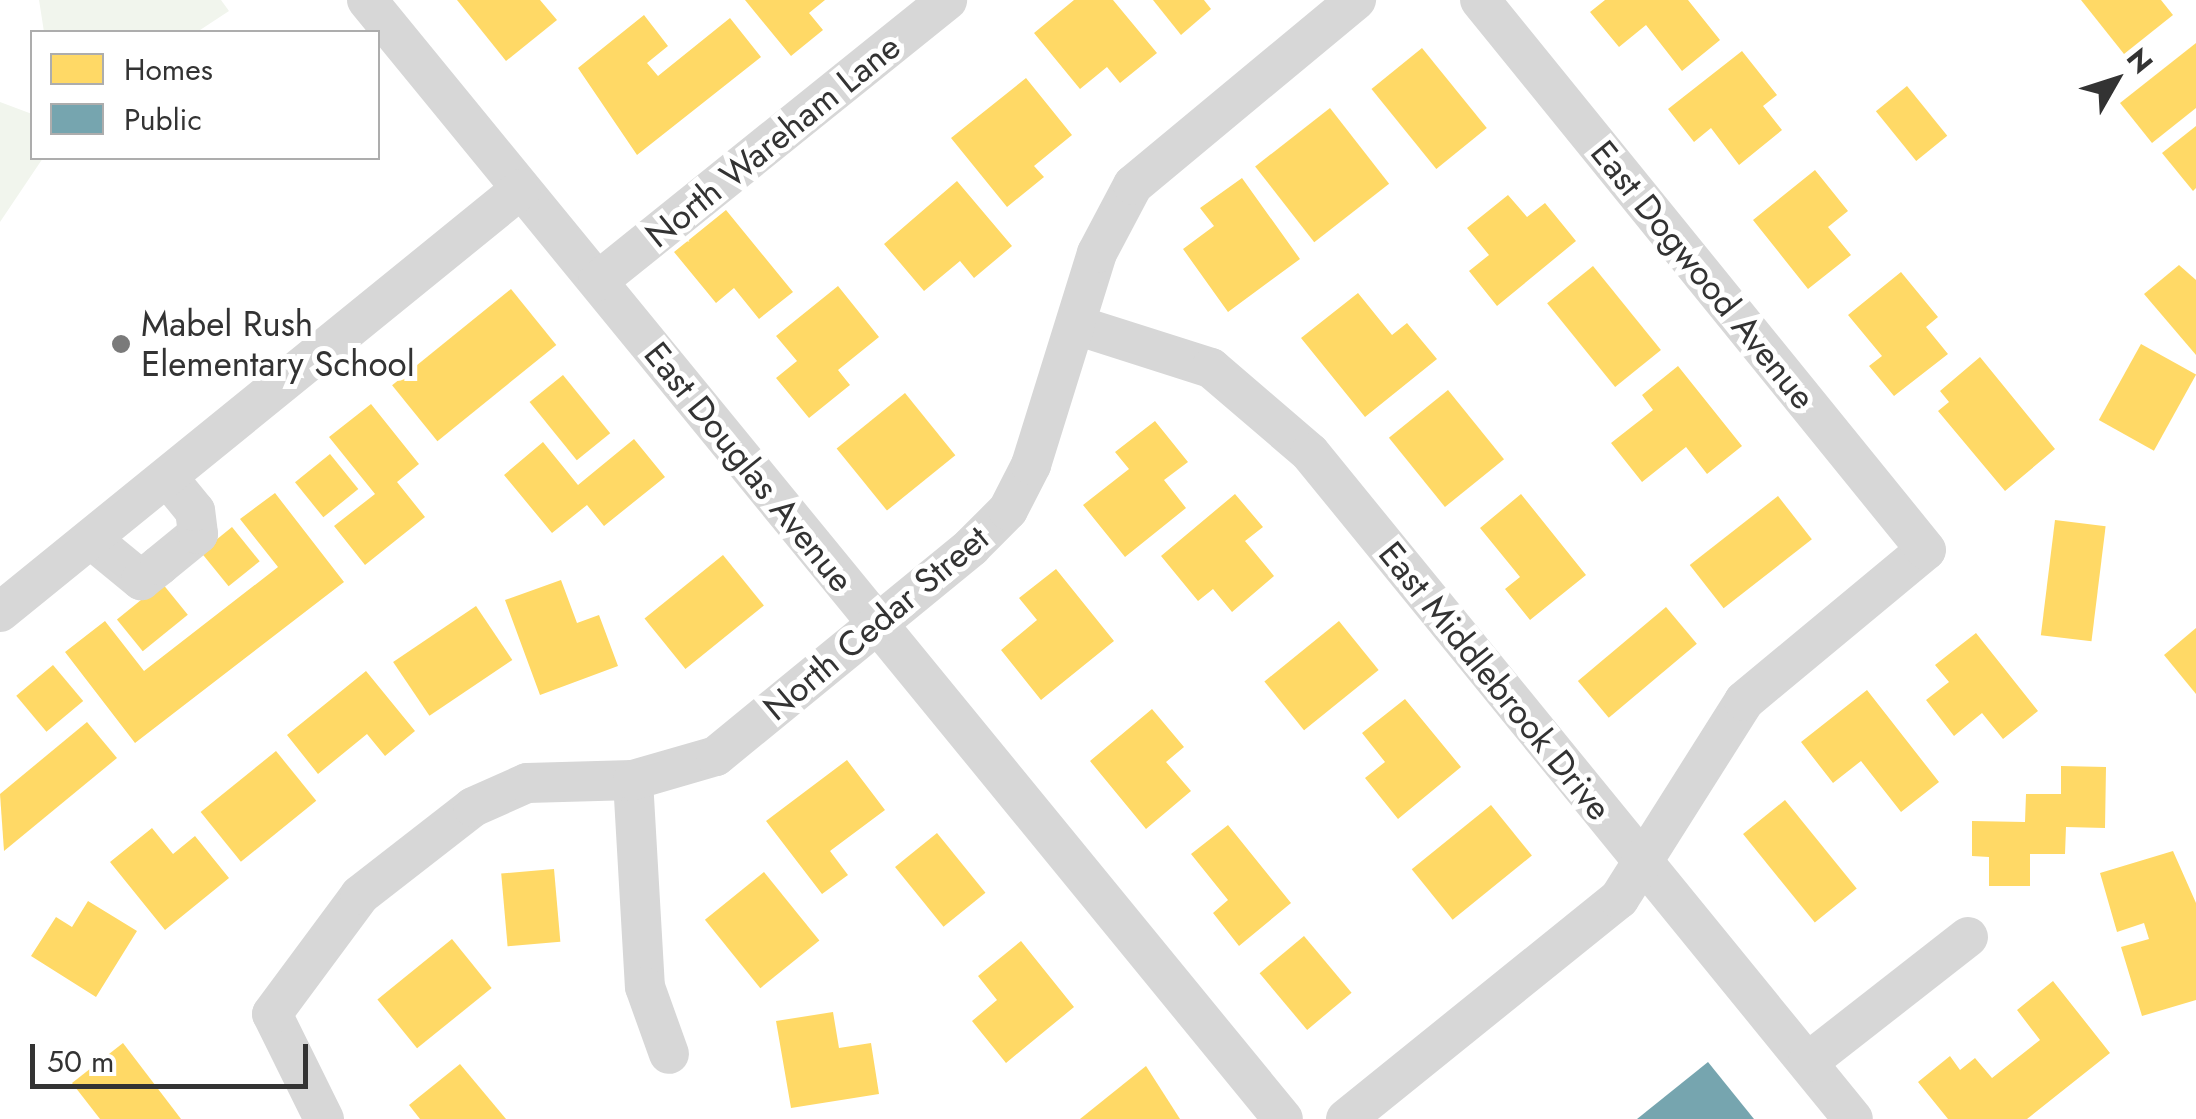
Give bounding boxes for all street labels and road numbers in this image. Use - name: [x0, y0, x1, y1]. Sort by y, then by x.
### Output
- street label: North Wareham Lane: [637, 26, 909, 256]
- street label: East Dogwood Avenue: [1582, 132, 1824, 418]
- street label: East Douglas Avenue: [636, 334, 862, 600]
- street label: North Cedar Street: [755, 517, 997, 729]
- street label: East Middlebrook Drive: [1370, 533, 1620, 829]

